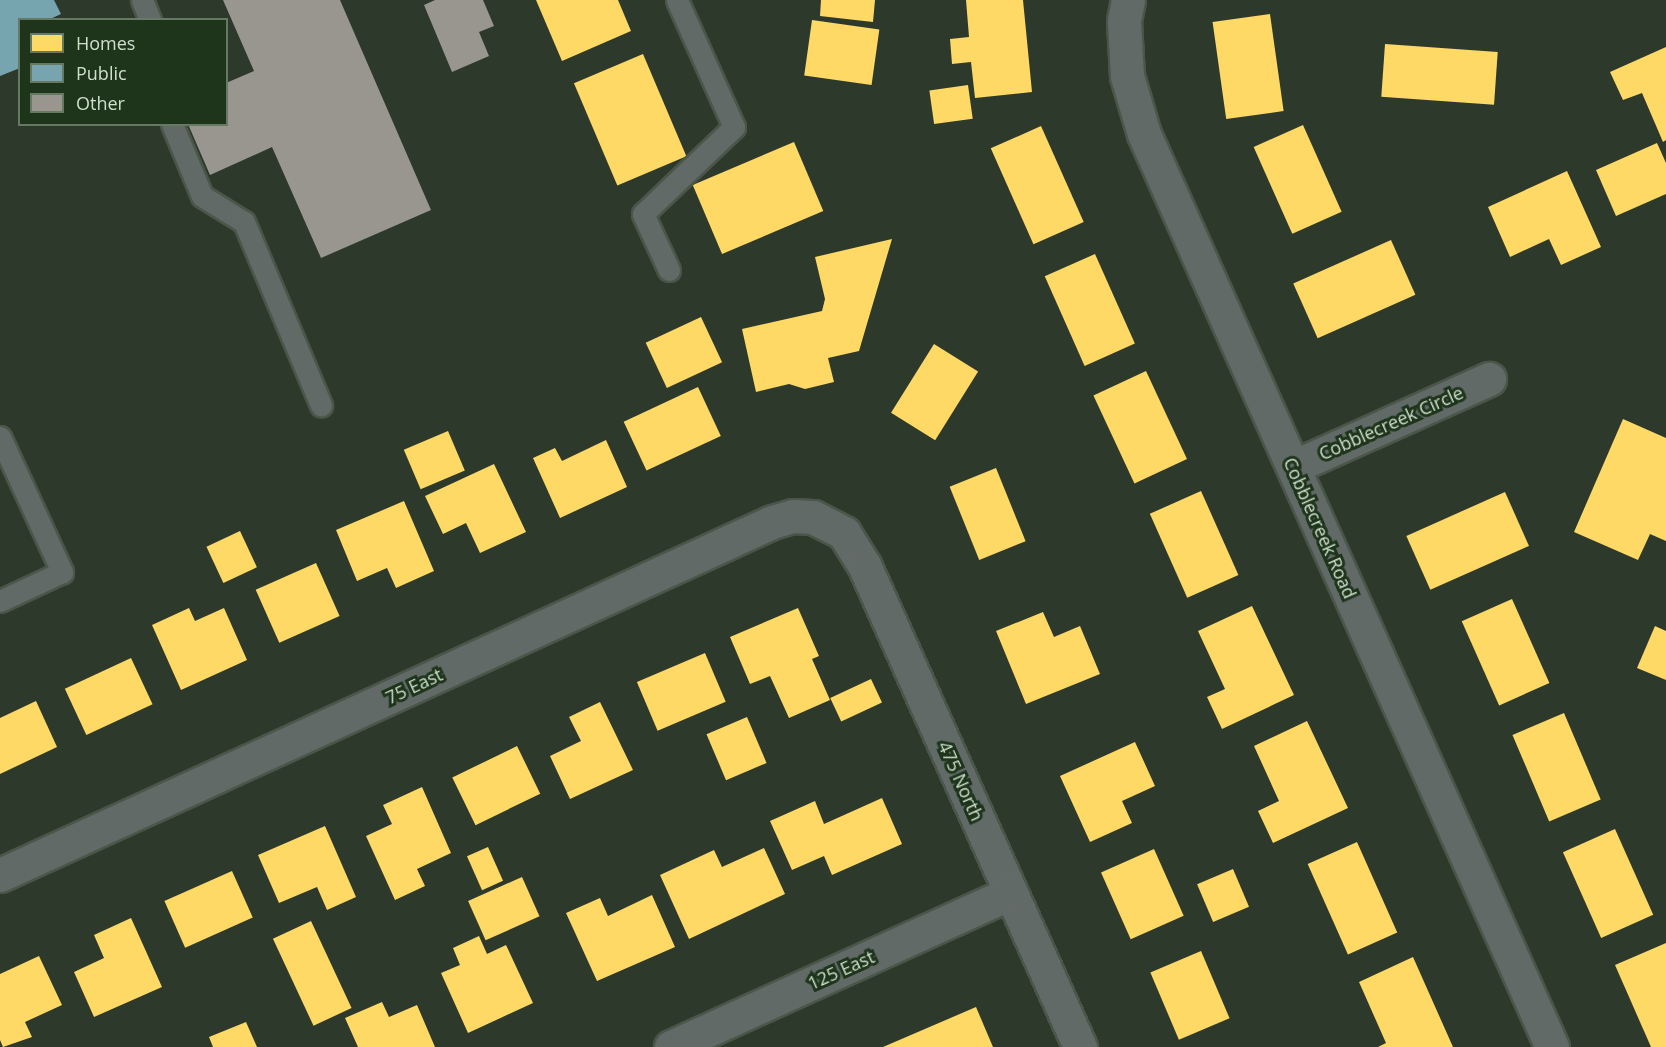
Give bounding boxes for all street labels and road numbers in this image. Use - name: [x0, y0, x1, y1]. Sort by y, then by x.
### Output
- street label: Cobblecreek Circle: [1315, 381, 1467, 465]
- street label: Cobblecreek Road: [1279, 454, 1361, 602]
- street label: 75 East: [382, 663, 446, 709]
- street label: 475 North: [934, 738, 988, 824]
- street label: 125 East: [804, 946, 878, 994]

